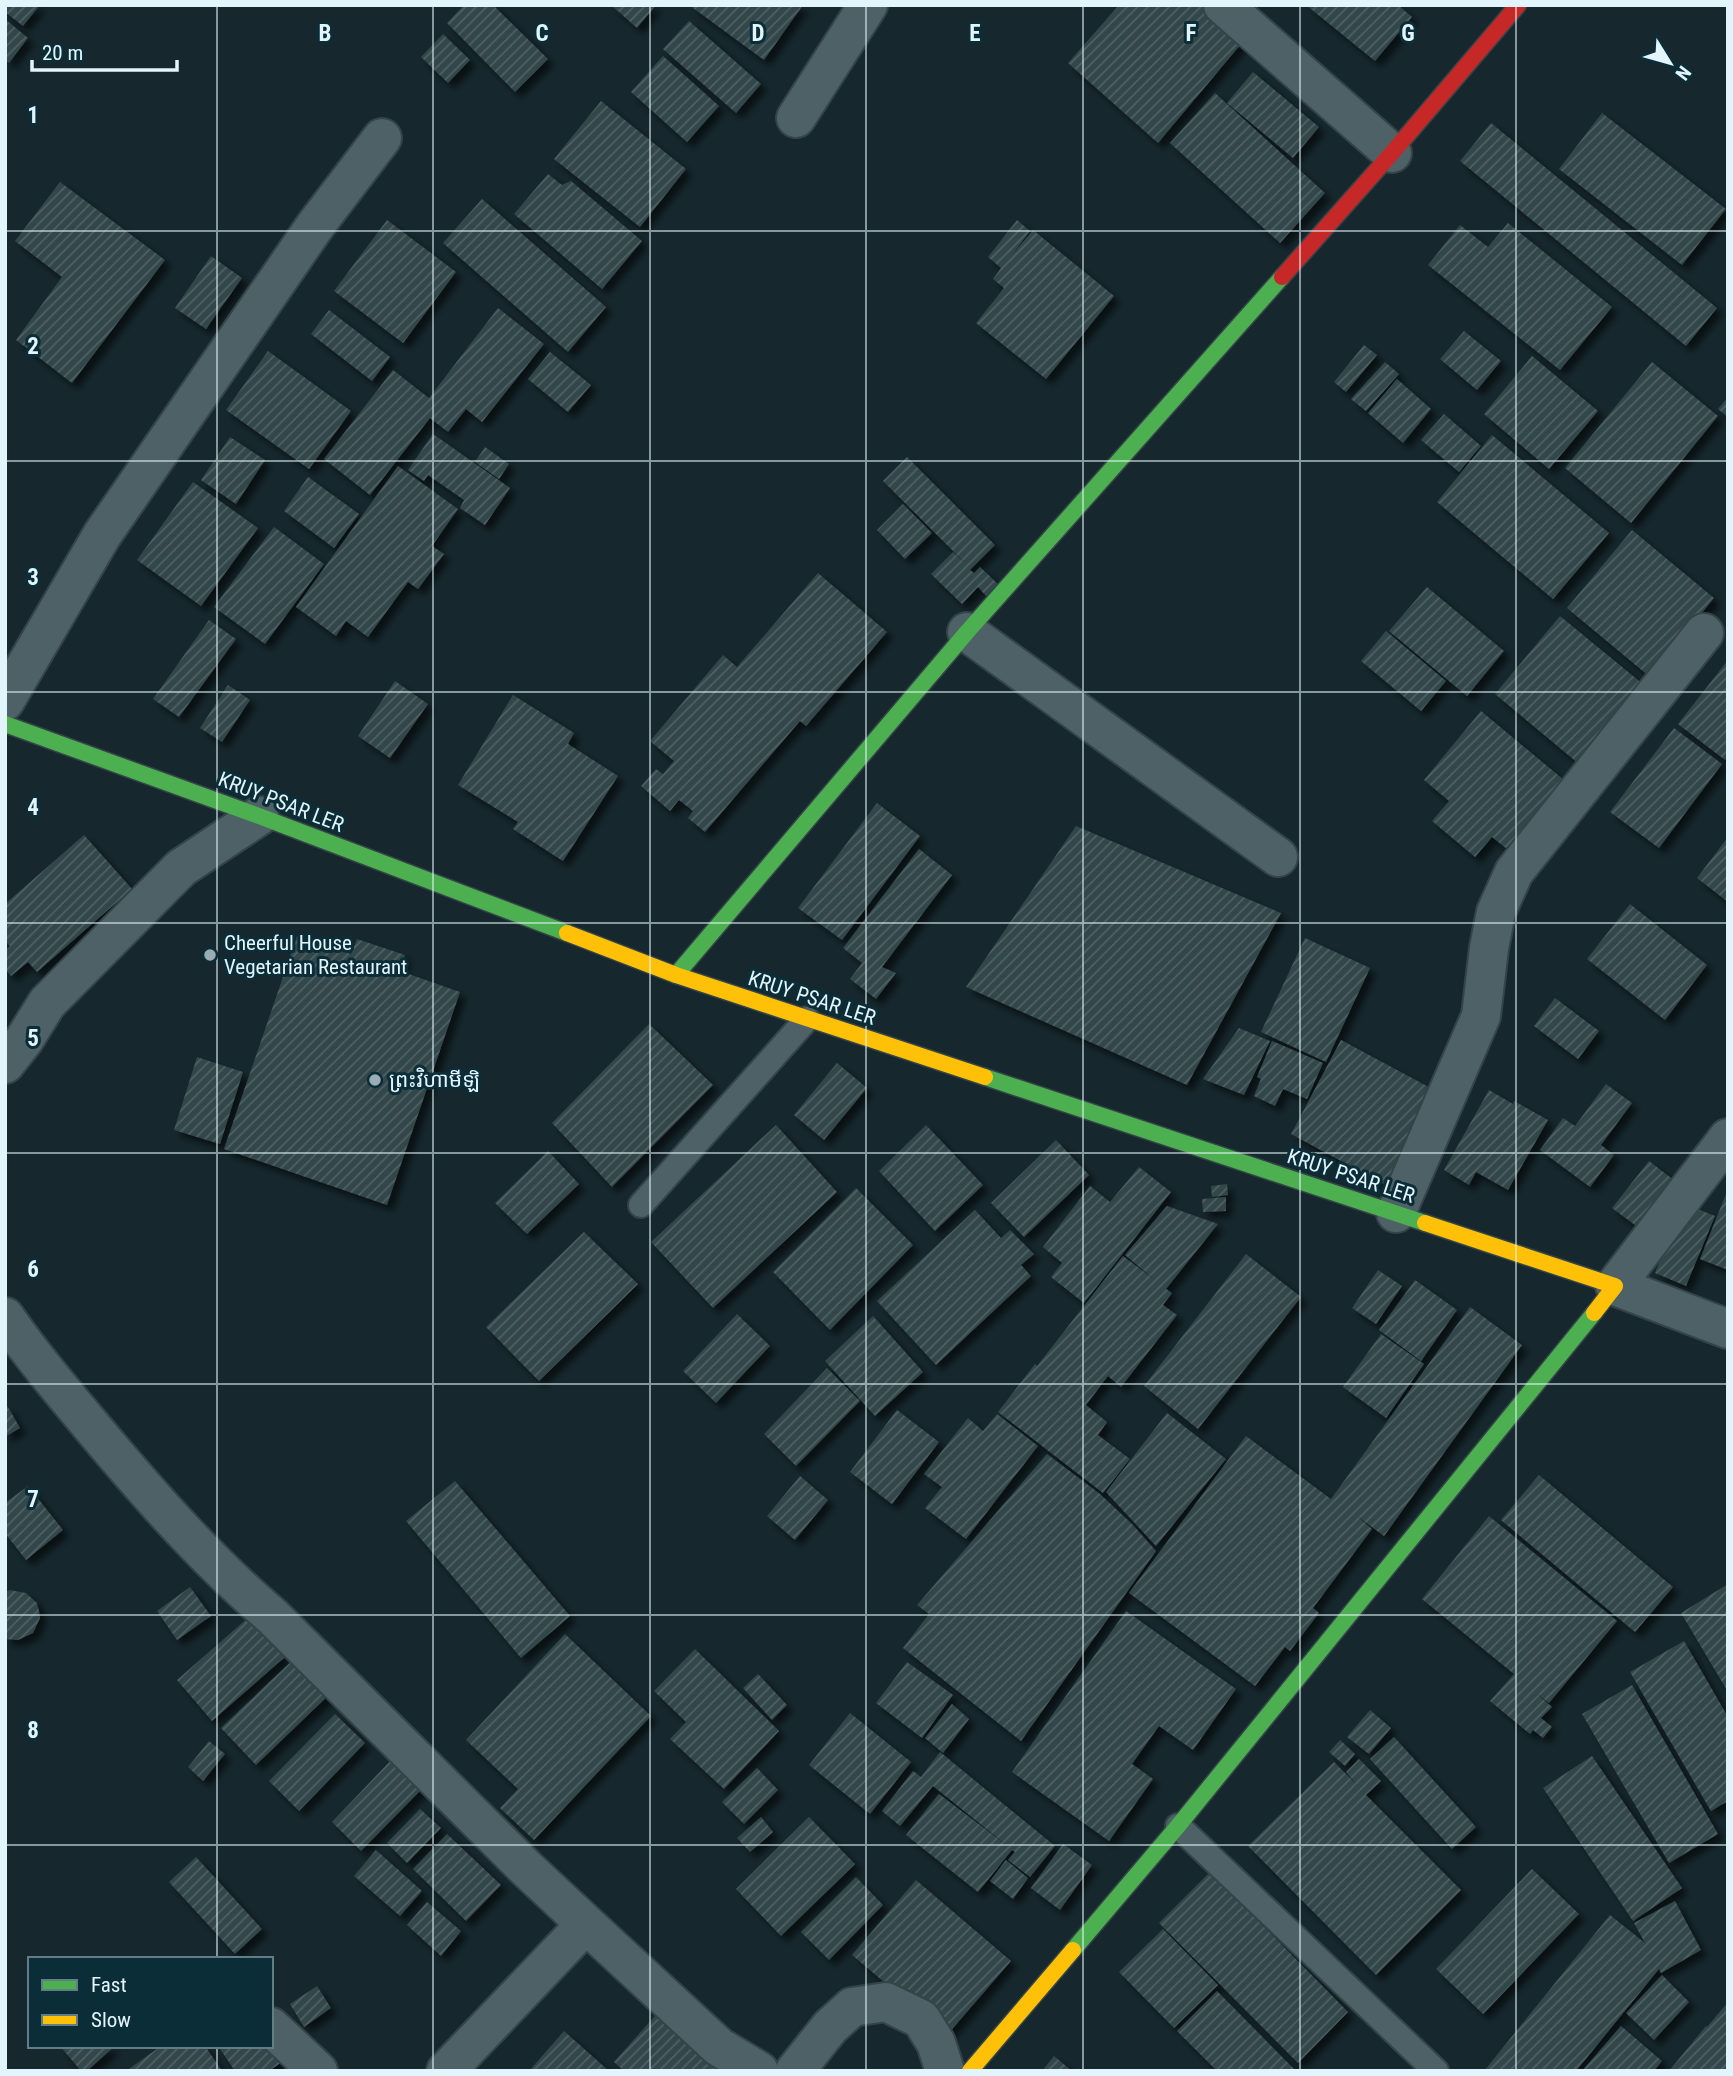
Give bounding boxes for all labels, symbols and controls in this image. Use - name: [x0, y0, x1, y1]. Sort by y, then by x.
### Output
- text: B: [319, 20, 331, 47]
- text: C: [535, 20, 549, 47]
- text: D: [752, 20, 765, 47]
- text: E: [969, 20, 981, 47]
- text: F: [1186, 20, 1197, 47]
- text: G: [1401, 20, 1415, 47]
- scale bar: [32, 28, 177, 72]
- north arrow: [1635, 28, 1705, 98]
- text: 20 m: [42, 41, 83, 65]
- text: N: [1670, 61, 1696, 84]
- text: 1: [27, 102, 39, 129]
- text: 2: [27, 333, 39, 360]
- text: 3: [27, 564, 39, 591]
- street label: KRUY PSAR LER: [215, 767, 347, 837]
- text: 4: [27, 794, 39, 821]
- place label: Cheerful House Vegetarian Restaurant: [224, 931, 407, 979]
- marker: Cheerful House Vegetarian Restaurant: [202, 947, 218, 963]
- street label: KRUY PSAR LER: [745, 966, 879, 1030]
- text: 5: [27, 1025, 39, 1052]
- place label: ព្រះវិហាមីឡិ: [389, 1067, 480, 1093]
- marker: ព្រះវិហាមីឡិ: [367, 1072, 383, 1088]
- street label: KRUY PSAR LER: [1284, 1144, 1418, 1208]
- text: 6: [27, 1256, 39, 1283]
- text: 7: [27, 1486, 39, 1513]
- text: 8: [27, 1717, 39, 1744]
- legend: [28, 1957, 273, 2048]
- text: Fast: [91, 1973, 127, 1997]
- text: Slow: [91, 2008, 131, 2032]

